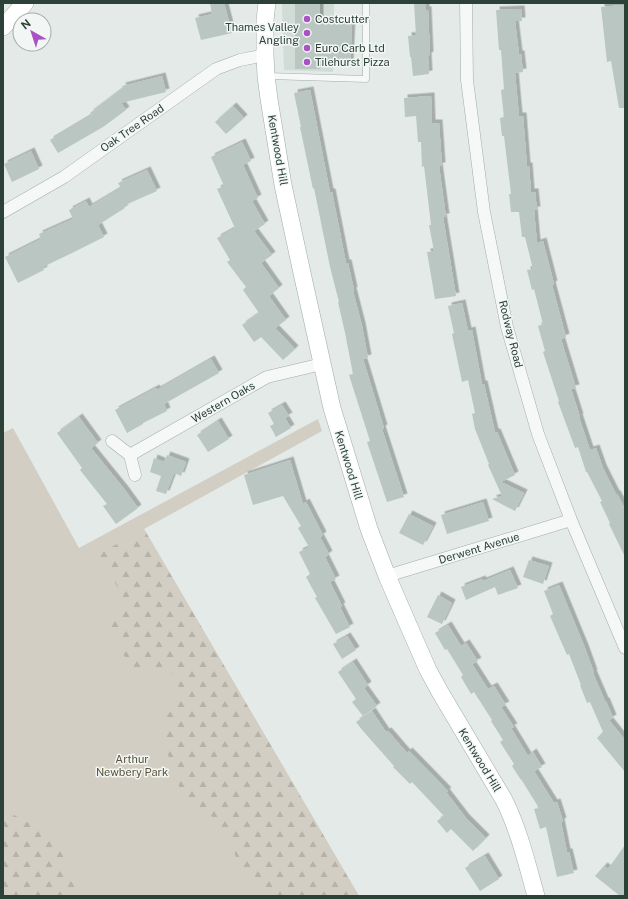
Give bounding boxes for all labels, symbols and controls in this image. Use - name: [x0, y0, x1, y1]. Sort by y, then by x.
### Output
- north arrow: [12, 12, 52, 52]
- place label: Costcutter: [315, 13, 369, 25]
- marker: Costcutter: [302, 14, 312, 24]
- text: N: [19, 17, 33, 32]
- place label: Thames Valley Angling: [225, 21, 299, 46]
- marker: Thames Valley Angling: [302, 28, 312, 38]
- place label: Euro Carb Ltd: [315, 42, 385, 54]
- marker: Euro Carb Ltd: [302, 43, 312, 53]
- place label: Tilehurst Pizza: [315, 56, 390, 68]
- marker: Tilehurst Pizza: [302, 57, 312, 67]
- street label: Oak Tree Road: [98, 102, 166, 154]
- street label: Kentwood Hill: [266, 114, 290, 186]
- street label: Rodway Road: [497, 299, 525, 369]
- street label: Western Oaks: [189, 379, 257, 425]
- street label: Kentwood Hill: [333, 429, 365, 501]
- street label: Derwent Avenue: [437, 530, 521, 566]
- street label: Kentwood Hill: [456, 726, 504, 794]
- park label: Arthur Newbery Park: [96, 753, 168, 778]

